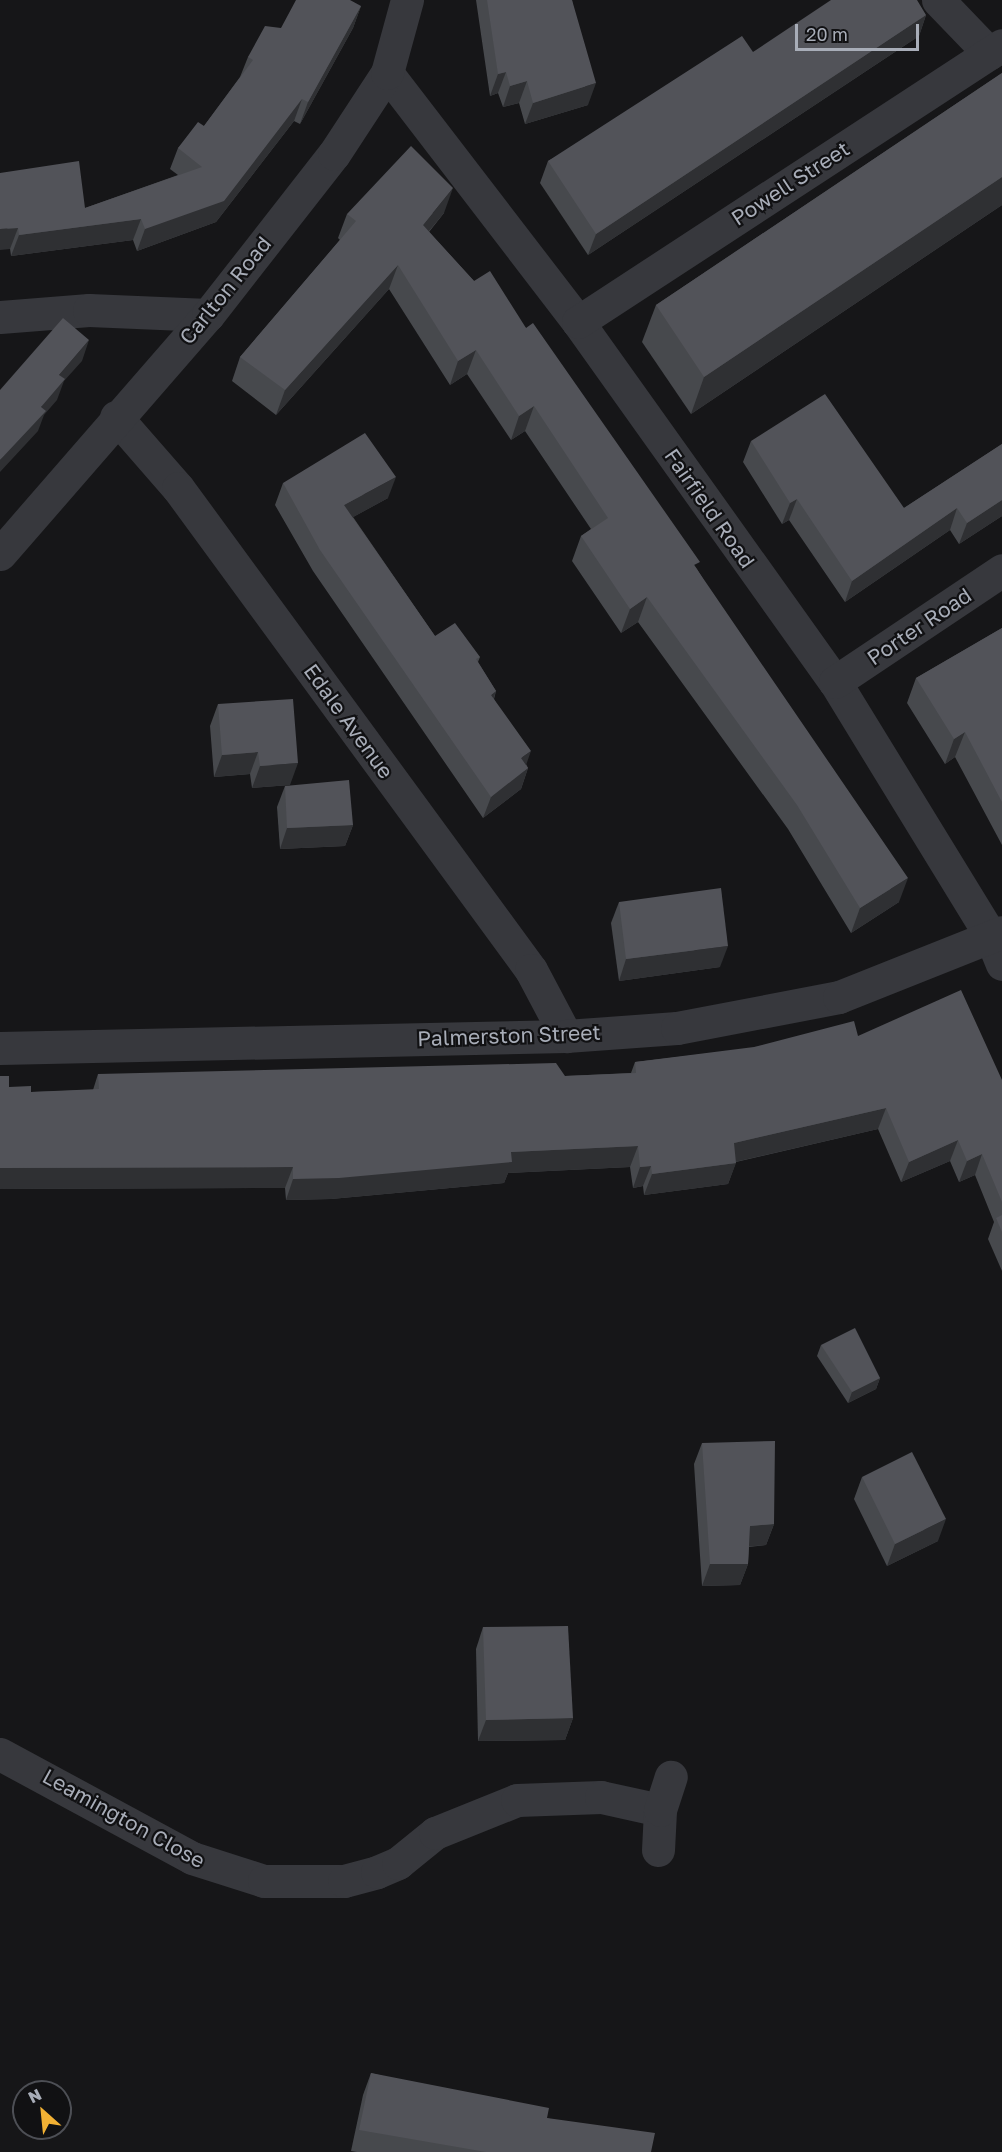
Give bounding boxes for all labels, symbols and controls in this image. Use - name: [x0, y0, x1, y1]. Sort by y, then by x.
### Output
- scale bar: [798, 12, 922, 50]
- text: 20 m: [806, 23, 848, 45]
- street label: Powell Street: [726, 135, 854, 231]
- street label: Carlton Road: [174, 231, 276, 349]
- street label: Fairfield Road: [660, 444, 760, 572]
- street label: Porter Road: [862, 582, 976, 670]
- street label: Edale Avenue: [299, 659, 399, 783]
- street label: Palmerston Street: [417, 1019, 601, 1051]
- street label: Leamington Close: [38, 1763, 210, 1873]
- north arrow: [12, 2080, 72, 2140]
- text: N: [25, 2084, 45, 2107]

